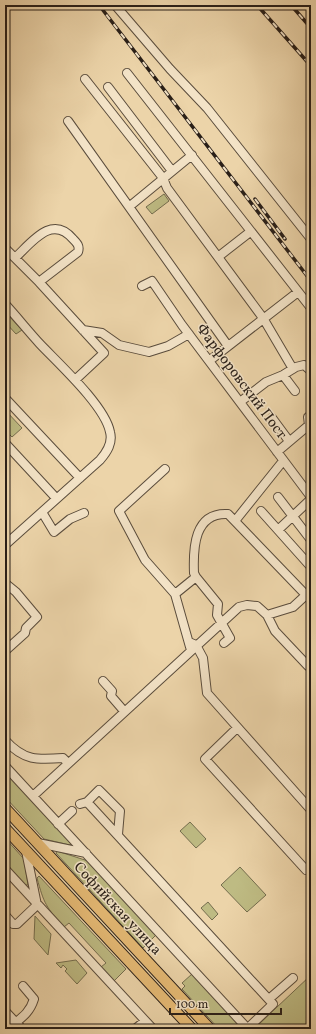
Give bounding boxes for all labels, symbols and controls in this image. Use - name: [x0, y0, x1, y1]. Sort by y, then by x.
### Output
- street label: Фарфоровский Пост: [190, 320, 291, 444]
- street label: Софийская улица: [68, 858, 166, 960]
- scale bar: [170, 990, 281, 1016]
- text: 100 m: [176, 997, 209, 1013]

